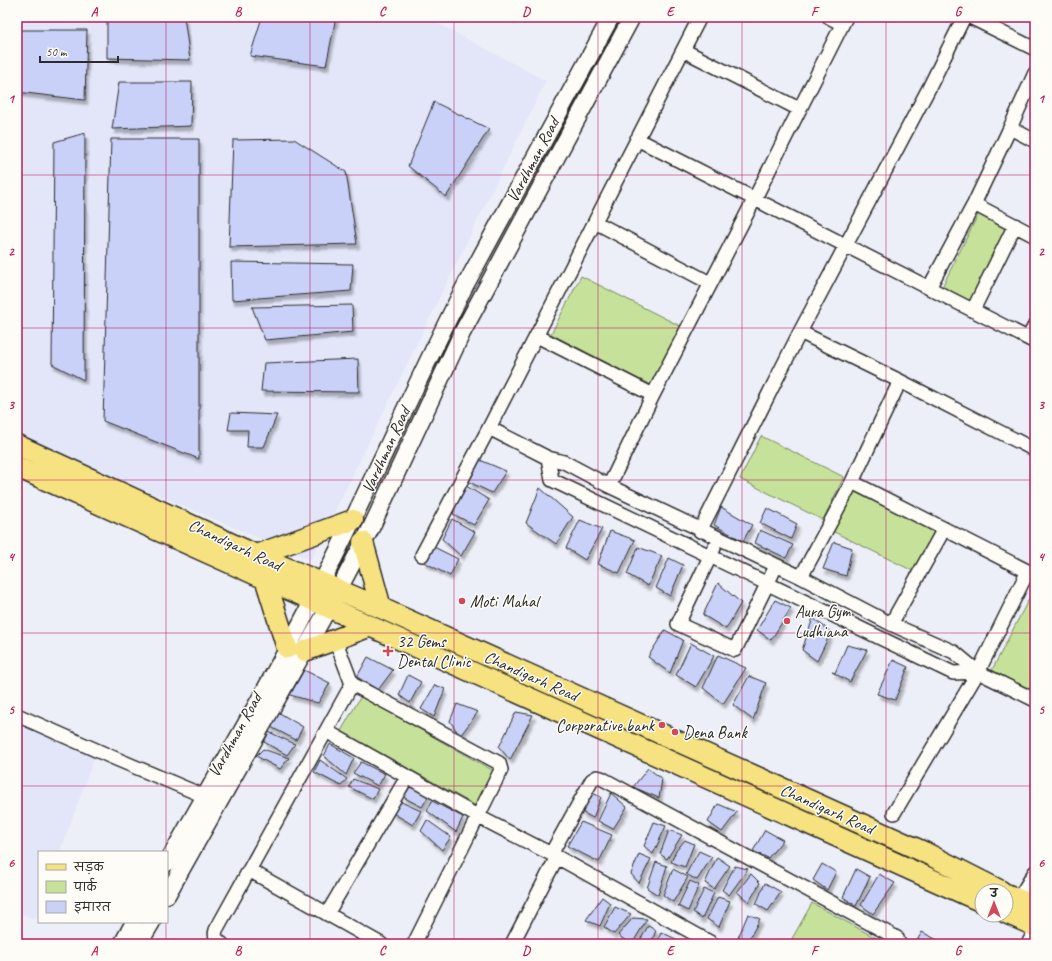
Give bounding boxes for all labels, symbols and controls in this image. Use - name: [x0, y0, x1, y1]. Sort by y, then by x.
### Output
- text: A: [91, 4, 99, 20]
- text: B: [235, 4, 243, 20]
- text: C: [379, 4, 387, 20]
- text: D: [522, 4, 531, 20]
- text: E: [667, 4, 676, 20]
- text: F: [811, 4, 820, 20]
- text: G: [955, 4, 963, 20]
- scale bar: [40, 38, 118, 64]
- text: 50 m: [46, 44, 68, 60]
- text: 1: [8, 91, 16, 107]
- text: 1: [1038, 91, 1046, 107]
- street label: Vardhman Road: [502, 112, 565, 206]
- text: 2: [8, 244, 15, 260]
- text: 2: [1038, 244, 1045, 260]
- text: 3: [8, 397, 15, 413]
- text: 3: [1038, 397, 1045, 413]
- street label: Vardhman Road: [357, 402, 416, 496]
- street label: Chandigarh Road: [185, 514, 287, 577]
- text: 4: [8, 549, 16, 565]
- text: 4: [1038, 549, 1046, 565]
- place label: Moti Mahal: [470, 591, 542, 612]
- marker: Moti Mahal: [457, 596, 467, 606]
- place label: Aura Gym Ludhiana: [795, 601, 851, 642]
- marker: Aura Gym Ludhiana: [782, 616, 792, 626]
- place label: 32 Gems Dental Clinic: [397, 631, 472, 672]
- marker: 32 Gems Dental Clinic: [382, 645, 394, 657]
- street label: Chandigarh Road: [481, 646, 583, 707]
- street label: Vardhman Road: [203, 687, 268, 781]
- text: 5: [8, 702, 15, 718]
- text: 5: [1038, 702, 1045, 718]
- place label: Corporative bank: [556, 715, 656, 736]
- marker: Corporative bank: [657, 720, 667, 730]
- place label: Dena Bank: [683, 722, 748, 743]
- marker: Dena Bank: [670, 727, 680, 737]
- street label: Chandigarh Road: [777, 779, 879, 840]
- legend: [38, 851, 168, 923]
- text: 6: [8, 855, 15, 871]
- text: 6: [1038, 855, 1045, 871]
- text: सड़क: [73, 859, 105, 875]
- text: पार्क: [73, 877, 98, 895]
- north arrow: [974, 883, 1014, 923]
- text: उ: [989, 886, 999, 900]
- text: इमारत: [74, 899, 112, 915]
- text: A: [91, 943, 99, 959]
- text: B: [235, 943, 243, 959]
- text: C: [379, 943, 387, 959]
- text: D: [522, 943, 531, 959]
- text: E: [667, 943, 676, 959]
- text: F: [811, 943, 820, 959]
- text: G: [955, 943, 963, 959]

